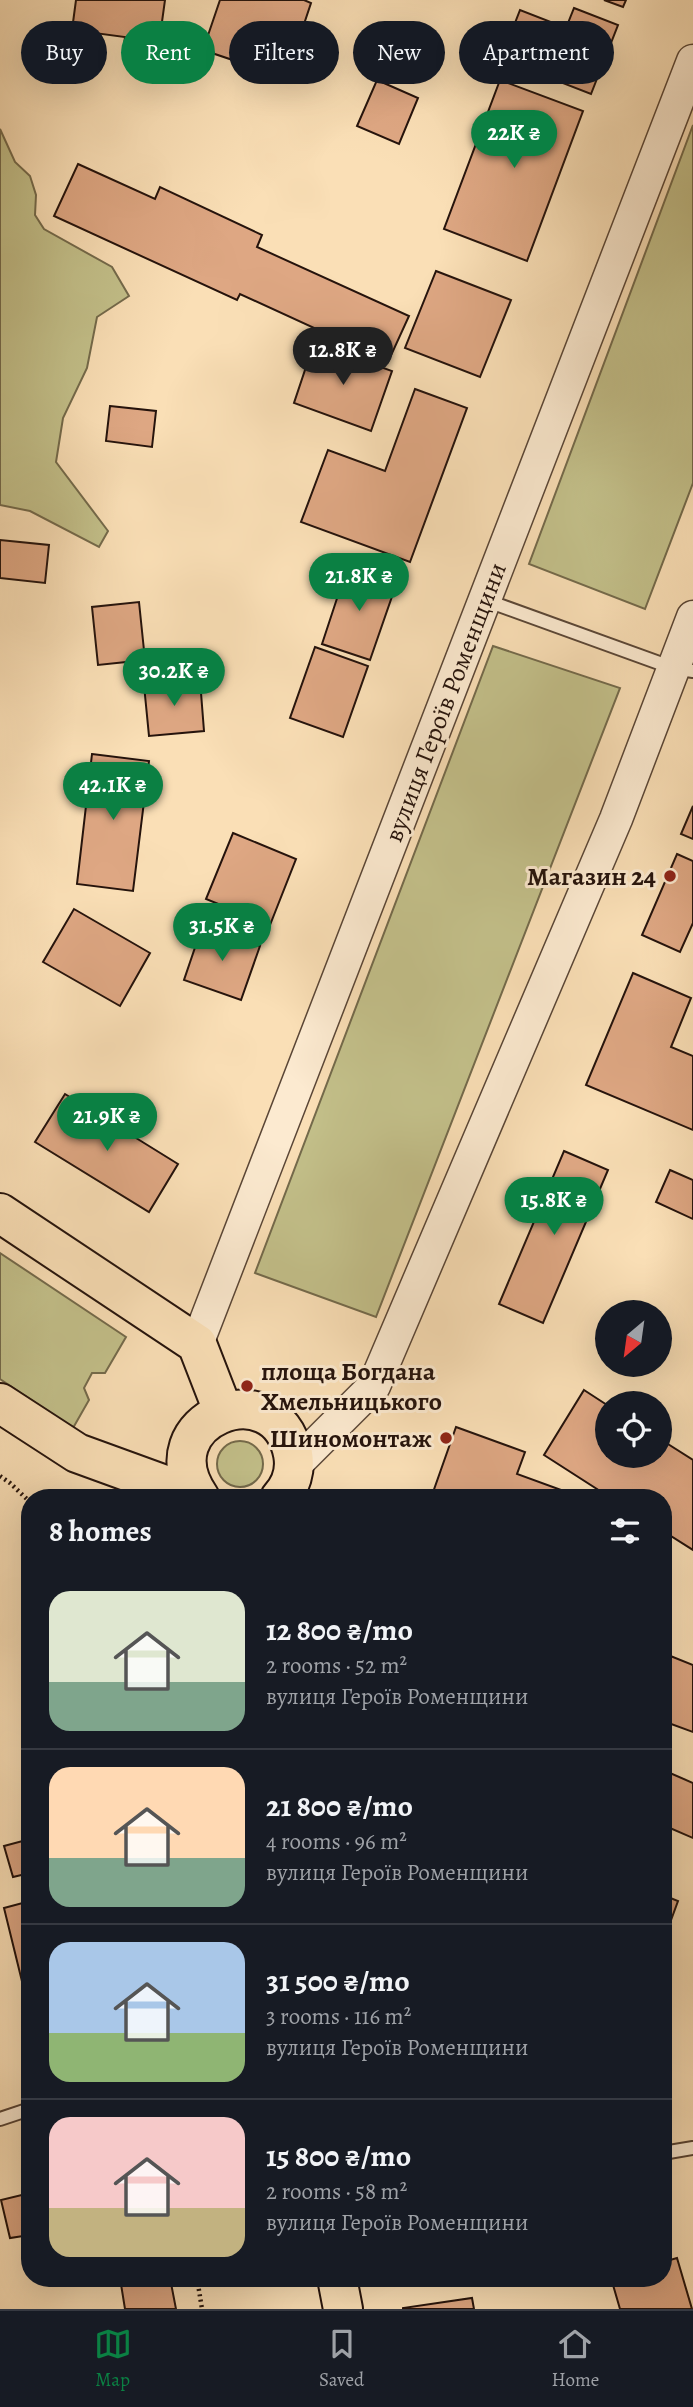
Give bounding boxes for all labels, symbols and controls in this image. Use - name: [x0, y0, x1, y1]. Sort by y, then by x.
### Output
- chip: Buy: [21, 21, 107, 84]
- chip: Rent: [121, 21, 215, 84]
- chip: Filters: [229, 21, 339, 84]
- chip: New: [353, 21, 445, 84]
- chip: Apartment: [459, 21, 614, 84]
- pin: 22K ₴: [465, 110, 563, 170]
- text: 22K ₴: [487, 117, 541, 148]
- pin: 12.8K ₴: [278, 328, 408, 387]
- text: 12.8K ₴: [309, 334, 377, 365]
- pin: 21.8K ₴: [294, 554, 424, 613]
- street label: вулиця Героїв Роменщини: [376, 557, 515, 847]
- text: 21.8K ₴: [325, 560, 393, 591]
- pin: 30.2K ₴: [109, 648, 239, 708]
- text: 30.2K ₴: [139, 655, 209, 686]
- pin: 42.1K ₴: [48, 762, 178, 822]
- text: 42.1K ₴: [79, 769, 147, 800]
- place label: Магазин 24: [527, 859, 656, 894]
- marker: Магазин 24: [662, 868, 678, 884]
- pin: 31.5K ₴: [157, 904, 287, 963]
- text: 31.5K ₴: [189, 910, 255, 941]
- pin: 21.9K ₴: [42, 1094, 172, 1153]
- text: 21.9K ₴: [73, 1100, 141, 1131]
- pin: 15.8K ₴: [489, 1178, 619, 1237]
- text: 15.8K ₴: [521, 1184, 587, 1215]
- north arrow: [595, 1300, 672, 1377]
- map controls: [595, 1300, 672, 1468]
- place label: площа Богдана Хмельницького: [261, 1354, 442, 1419]
- marker: площа Богдана Хмельницького: [239, 1378, 255, 1394]
- button: locate: [595, 1391, 672, 1468]
- place label: Шиномонтаж: [270, 1421, 432, 1456]
- marker: Шиномонтаж: [438, 1430, 454, 1446]
- text: 8 homes: [49, 1511, 152, 1551]
- icon: filters: [606, 1512, 644, 1550]
- text: 12 800 ₴/mo: [266, 1610, 413, 1650]
- icon: home: [105, 1619, 189, 1703]
- text: 2 rooms · 52 m²: [266, 1650, 407, 1681]
- text: вулиця Героїв Роменщини: [266, 1681, 528, 1712]
- text: 21 800 ₴/mo: [266, 1786, 413, 1826]
- icon: home: [105, 1795, 189, 1879]
- text: 4 rooms · 96 m²: [266, 1826, 407, 1857]
- text: вулиця Героїв Роменщини: [266, 1857, 528, 1888]
- text: 31 500 ₴/mo: [266, 1961, 410, 2001]
- icon: home: [105, 1970, 189, 2054]
- text: 3 rooms · 116 m²: [266, 2001, 411, 2032]
- text: вулиця Героїв Роменщини: [266, 2032, 528, 2063]
- text: 15 800 ₴/mo: [266, 2136, 411, 2176]
- icon: home: [105, 2145, 189, 2229]
- text: 2 rooms · 58 m²: [266, 2176, 407, 2207]
- text: вулиця Героїв Роменщини: [266, 2207, 528, 2238]
- tab: Map: [94, 2325, 132, 2393]
- tab: Saved: [319, 2325, 364, 2393]
- tab: Home: [552, 2325, 599, 2393]

